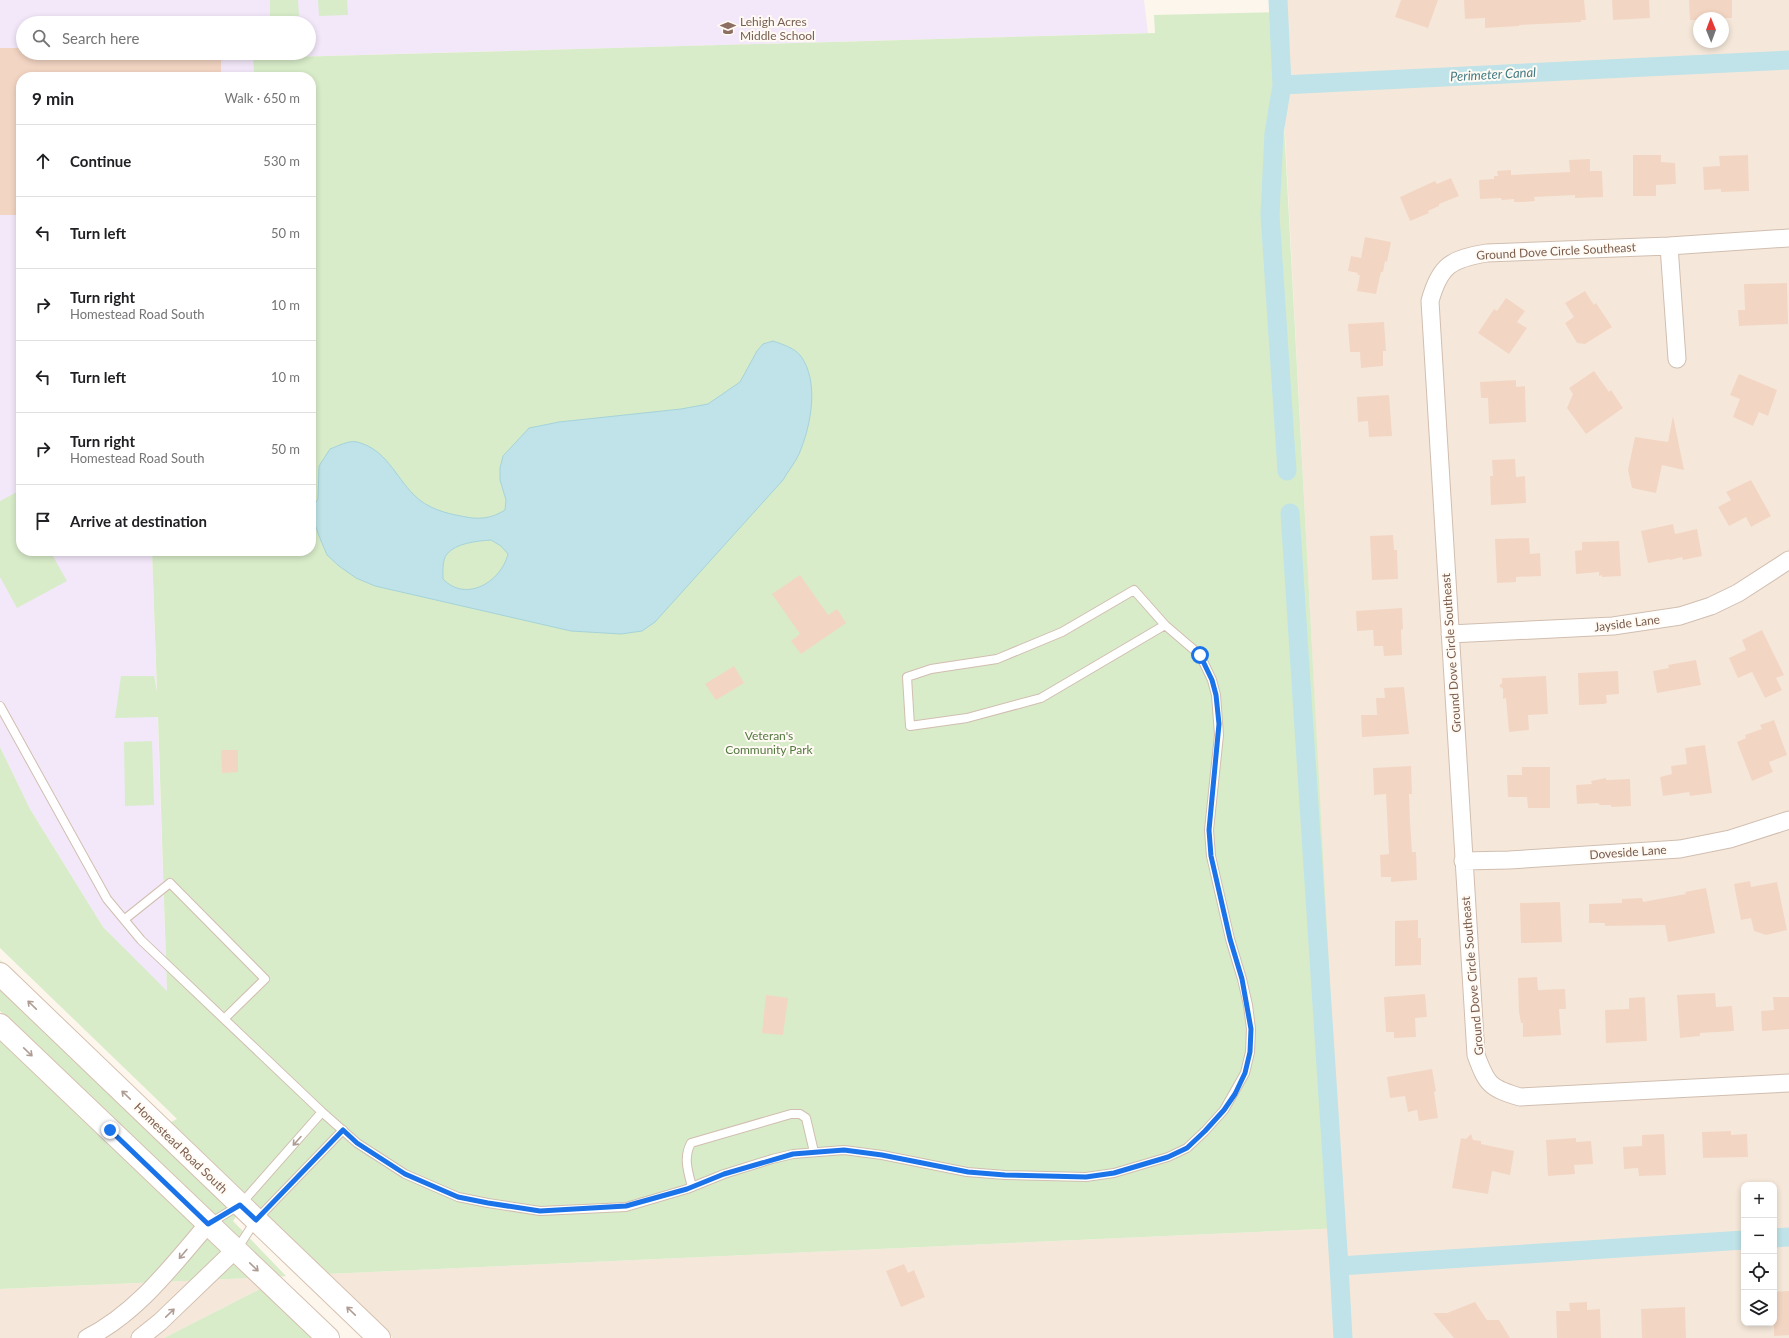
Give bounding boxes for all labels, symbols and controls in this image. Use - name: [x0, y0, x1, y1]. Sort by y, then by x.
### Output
- north arrow: [1693, 12, 1729, 48]
- place label: Lehigh Acres Middle School: [740, 14, 815, 43]
- search box: [16, 16, 316, 60]
- school or university icon: Lehigh Acres Middle School: [719, 19, 737, 37]
- icon: search: [30, 27, 52, 49]
- text: Search here: [62, 29, 139, 47]
- water label: Perimeter Canal: [1450, 64, 1536, 84]
- text: 9 min: [32, 88, 74, 109]
- text: Walk · 650 m: [224, 90, 300, 106]
- icon: ahead: [32, 150, 54, 172]
- text: Continue: [70, 152, 131, 170]
- text: 530 m: [263, 153, 300, 169]
- icon: left: [32, 222, 54, 244]
- text: Turn left: [70, 224, 126, 242]
- text: 50 m: [271, 225, 300, 241]
- street label: Ground Dove Circle Southeast: [1476, 239, 1637, 263]
- text: Turn right: [70, 288, 135, 306]
- icon: right: [32, 294, 54, 316]
- text: 10 m: [271, 297, 300, 313]
- text: Homestead Road South: [70, 306, 205, 322]
- icon: left: [32, 366, 54, 388]
- text: Turn left: [70, 368, 126, 386]
- text: 10 m: [271, 369, 300, 385]
- text: Turn right: [70, 432, 135, 450]
- icon: right: [32, 438, 54, 460]
- text: 50 m: [271, 441, 300, 457]
- text: Homestead Road South: [70, 450, 205, 466]
- icon: arrive: [32, 510, 54, 532]
- text: Arrive at destination: [70, 512, 207, 530]
- street label: Ground Dove Circle Southeast: [1438, 572, 1464, 733]
- street label: Jayside Lane: [1593, 612, 1661, 634]
- route start: [1191, 646, 1209, 664]
- park label: Veteran's Community Park: [725, 728, 814, 757]
- street label: Doveside Lane: [1589, 842, 1667, 862]
- street label: Ground Dove Circle Southeast: [1458, 895, 1486, 1056]
- one-way arrow: [27, 1000, 37, 1010]
- one-way arrow: [23, 1047, 33, 1057]
- one-way arrow: [121, 1090, 131, 1100]
- street label: Homestead Road South: [131, 1099, 231, 1197]
- route end: [101, 1121, 119, 1139]
- one-way arrow: [292, 1136, 301, 1147]
- map controls: [1741, 1182, 1777, 1326]
- button: +: [1741, 1182, 1777, 1218]
- button: −: [1741, 1218, 1777, 1254]
- one-way arrow: [178, 1248, 187, 1259]
- button: locate: [1741, 1254, 1777, 1290]
- one-way arrow: [249, 1262, 259, 1272]
- button: layers: [1741, 1290, 1777, 1326]
- one-way arrow: [346, 1306, 356, 1316]
- one-way arrow: [165, 1308, 175, 1317]

